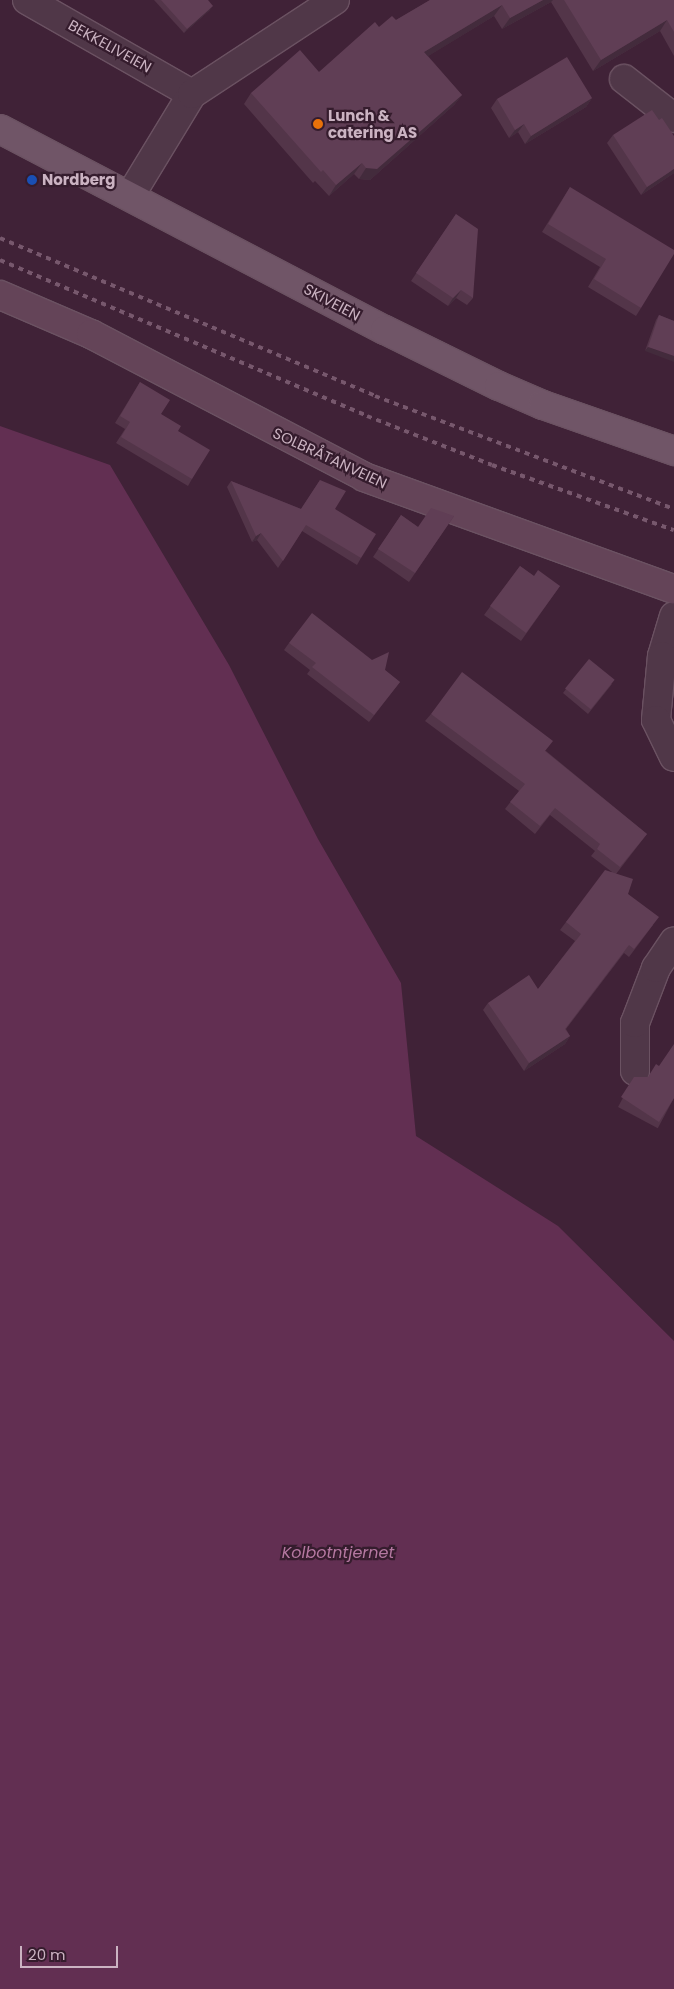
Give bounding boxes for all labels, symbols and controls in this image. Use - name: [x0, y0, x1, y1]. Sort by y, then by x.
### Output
- street label: BEKKELIVEIEN: [65, 16, 155, 76]
- place label: Lunch & catering AS: [328, 106, 417, 141]
- marker: Lunch & catering AS: [312, 118, 324, 130]
- place label: Nordberg: [42, 171, 115, 189]
- marker: Nordberg: [26, 174, 38, 186]
- street label: SKIVEIEN: [301, 280, 363, 324]
- street label: SOLBRÅTANVEIEN: [270, 424, 390, 492]
- water label: Kolbotntjernet: [282, 1543, 394, 1563]
- scale bar: [22, 1936, 120, 1968]
- text: 20 m: [28, 1944, 66, 1965]

